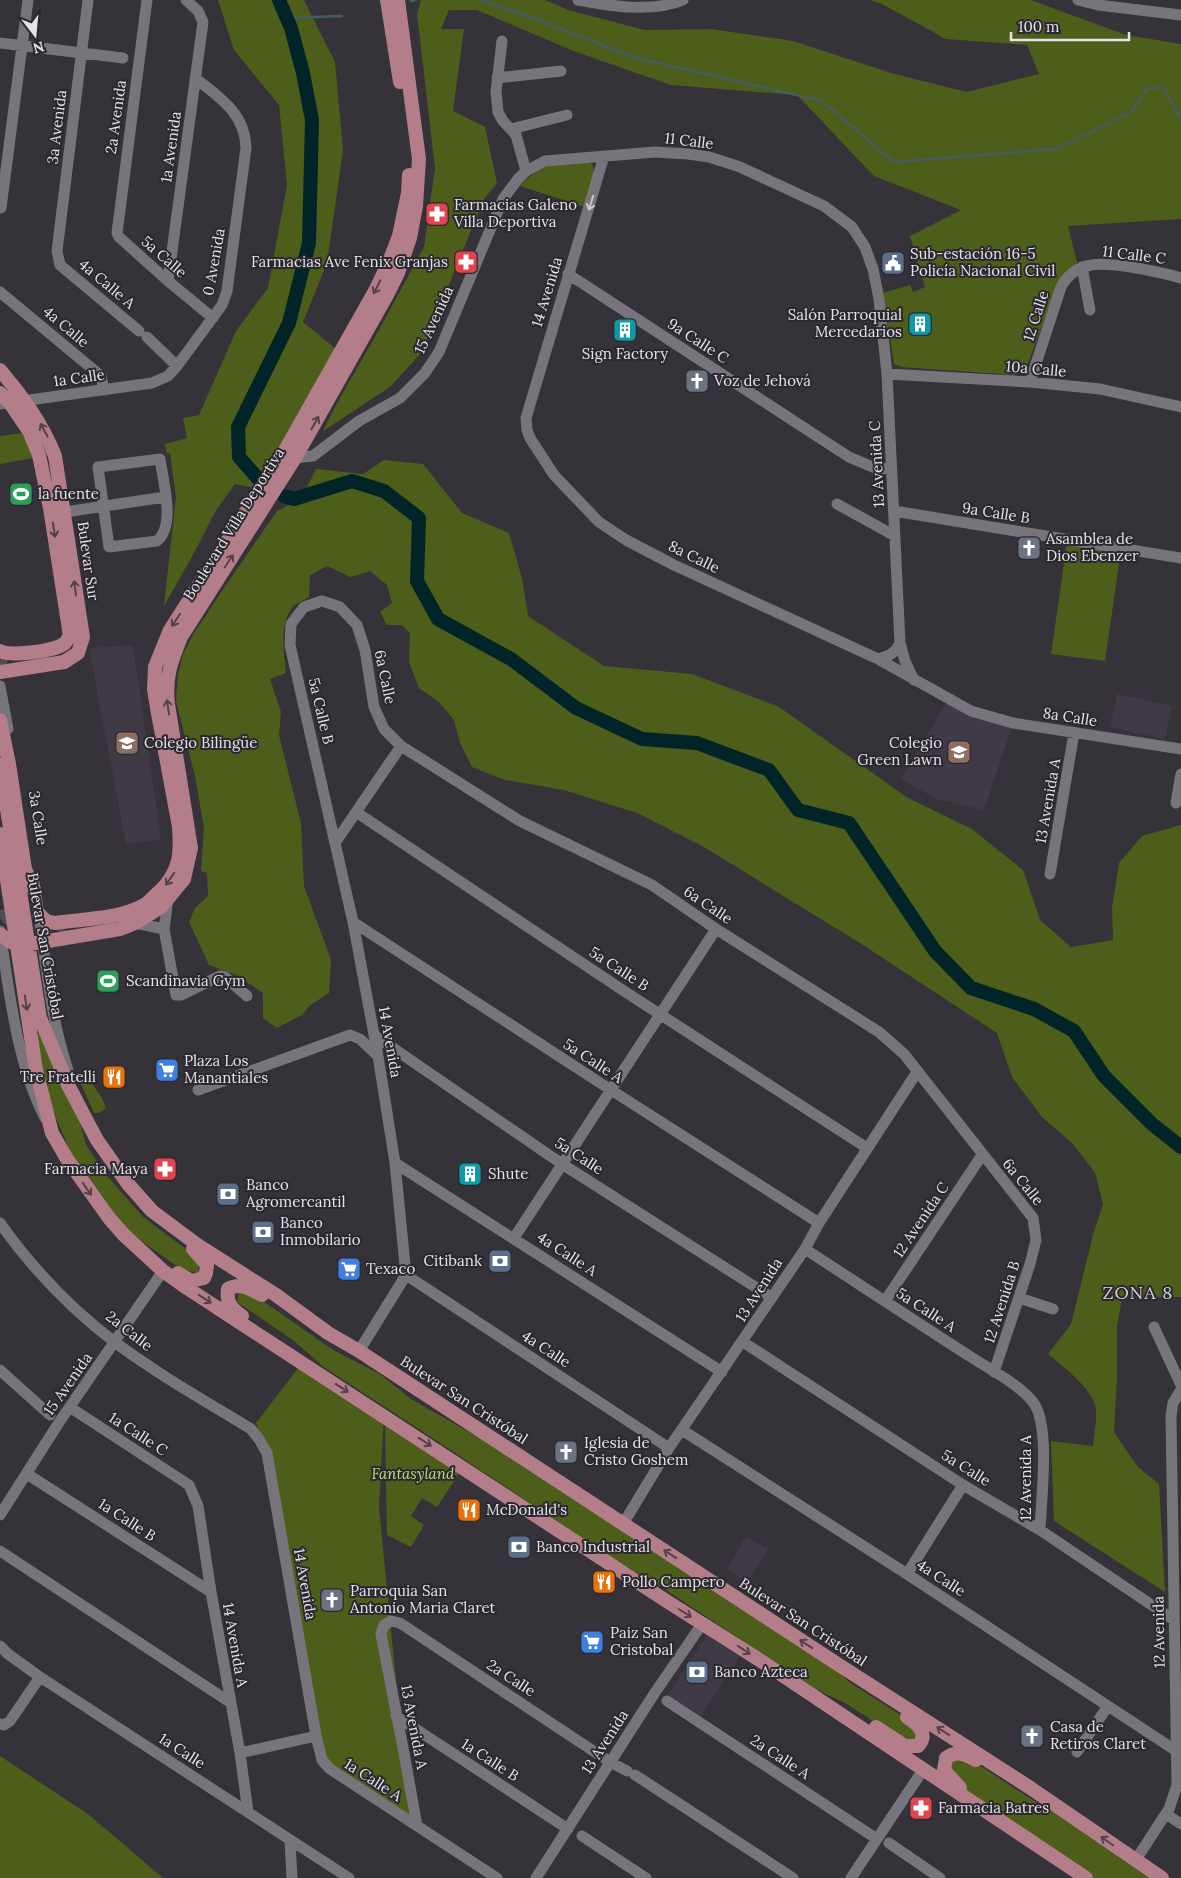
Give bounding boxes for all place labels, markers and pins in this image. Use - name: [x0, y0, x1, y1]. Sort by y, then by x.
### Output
- place label: Farmacias Galeno Villa Deportiva: [453, 195, 577, 231]
- pharmacy icon: Farmacias Galeno Villa Deportiva: [424, 201, 450, 227]
- place label: Sub-estación 16-5 Policía Nacional Civil: [910, 244, 1055, 280]
- pharmacy icon: Farmacias Ave Fenix Granjas: [453, 249, 479, 275]
- public building icon: Sub-estación 16-5 Policía Nacional Civil: [880, 250, 906, 276]
- place label: Farmacias Ave Fenix Granjas: [251, 252, 448, 271]
- place label: Salón Parroquial Mercedarios: [788, 305, 902, 341]
- building icon: Salón Parroquial Mercedarios: [907, 311, 933, 337]
- building icon: Sign Factory: [612, 317, 638, 343]
- place label: Sign Factory: [582, 344, 668, 363]
- church icon: Voz de Jehová: [684, 368, 710, 394]
- place label: Voz de Jehová: [713, 371, 811, 390]
- sports icon: la fuente: [8, 481, 34, 507]
- place label: la fuente: [38, 484, 99, 503]
- place label: Asamblea de Dios Ebenzer: [1045, 529, 1139, 565]
- church icon: Asamblea de Dios Ebenzer: [1016, 535, 1042, 561]
- school or university icon: Colegio Bilingüe: [114, 730, 140, 756]
- place label: Colegio Bilingüe: [144, 733, 257, 752]
- place label: Colegio Green Lawn: [857, 733, 942, 769]
- school or university icon: Colegio Green Lawn: [946, 739, 972, 765]
- sports icon: Scandinavia Gym: [95, 968, 121, 994]
- place label: Scandinavia Gym: [126, 971, 245, 990]
- place label: Plaza Los Manantiales: [184, 1051, 268, 1087]
- supermarket icon: Plaza Los Manantiales: [154, 1057, 180, 1083]
- restaurant icon: Tre Fratelli: [101, 1064, 127, 1090]
- place label: Tre Fratelli: [20, 1067, 96, 1086]
- pharmacy icon: Farmacia Maya: [152, 1156, 178, 1182]
- place label: Farmacia Maya: [44, 1159, 148, 1178]
- building icon: Shute: [457, 1161, 483, 1187]
- place label: Shute: [488, 1164, 528, 1183]
- place label: Banco Agromercantil: [245, 1175, 346, 1211]
- bank icon: Banco Agromercantil: [215, 1181, 241, 1207]
- place label: Banco Inmobilario: [280, 1213, 361, 1249]
- bank icon: Banco Inmobilario: [250, 1219, 276, 1245]
- bank icon: Citibank: [487, 1248, 513, 1274]
- place label: Citibank: [423, 1251, 482, 1270]
- supermarket icon: Texaco: [336, 1256, 362, 1282]
- place label: Texaco: [366, 1259, 416, 1278]
- place label: Iglesia de Cristo Goshem: [584, 1433, 688, 1469]
- church icon: Iglesia de Cristo Goshem: [553, 1439, 579, 1465]
- restaurant icon: McDonald's: [456, 1497, 482, 1523]
- place label: McDonald's: [486, 1500, 567, 1519]
- bank icon: Banco Industrial: [506, 1534, 532, 1560]
- place label: Banco Industrial: [536, 1537, 650, 1556]
- restaurant icon: Pollo Campero: [591, 1569, 617, 1595]
- place label: Pollo Campero: [622, 1572, 725, 1591]
- place label: Parroquia San Antonio Maria Claret: [349, 1581, 496, 1617]
- church icon: Parroquia San Antonio Maria Claret: [319, 1587, 345, 1613]
- place label: Paiz San Cristobal: [610, 1623, 673, 1659]
- supermarket icon: Paiz San Cristobal: [579, 1629, 605, 1655]
- bank icon: Banco Azteca: [684, 1659, 710, 1685]
- place label: Banco Azteca: [714, 1662, 808, 1681]
- place label: Casa de Retiros Claret: [1050, 1717, 1146, 1753]
- church icon: Casa de Retiros Claret: [1019, 1723, 1045, 1749]
- pharmacy icon: Farmacia Batres: [908, 1795, 934, 1821]
- place label: Farmacia Batres: [938, 1798, 1049, 1817]

